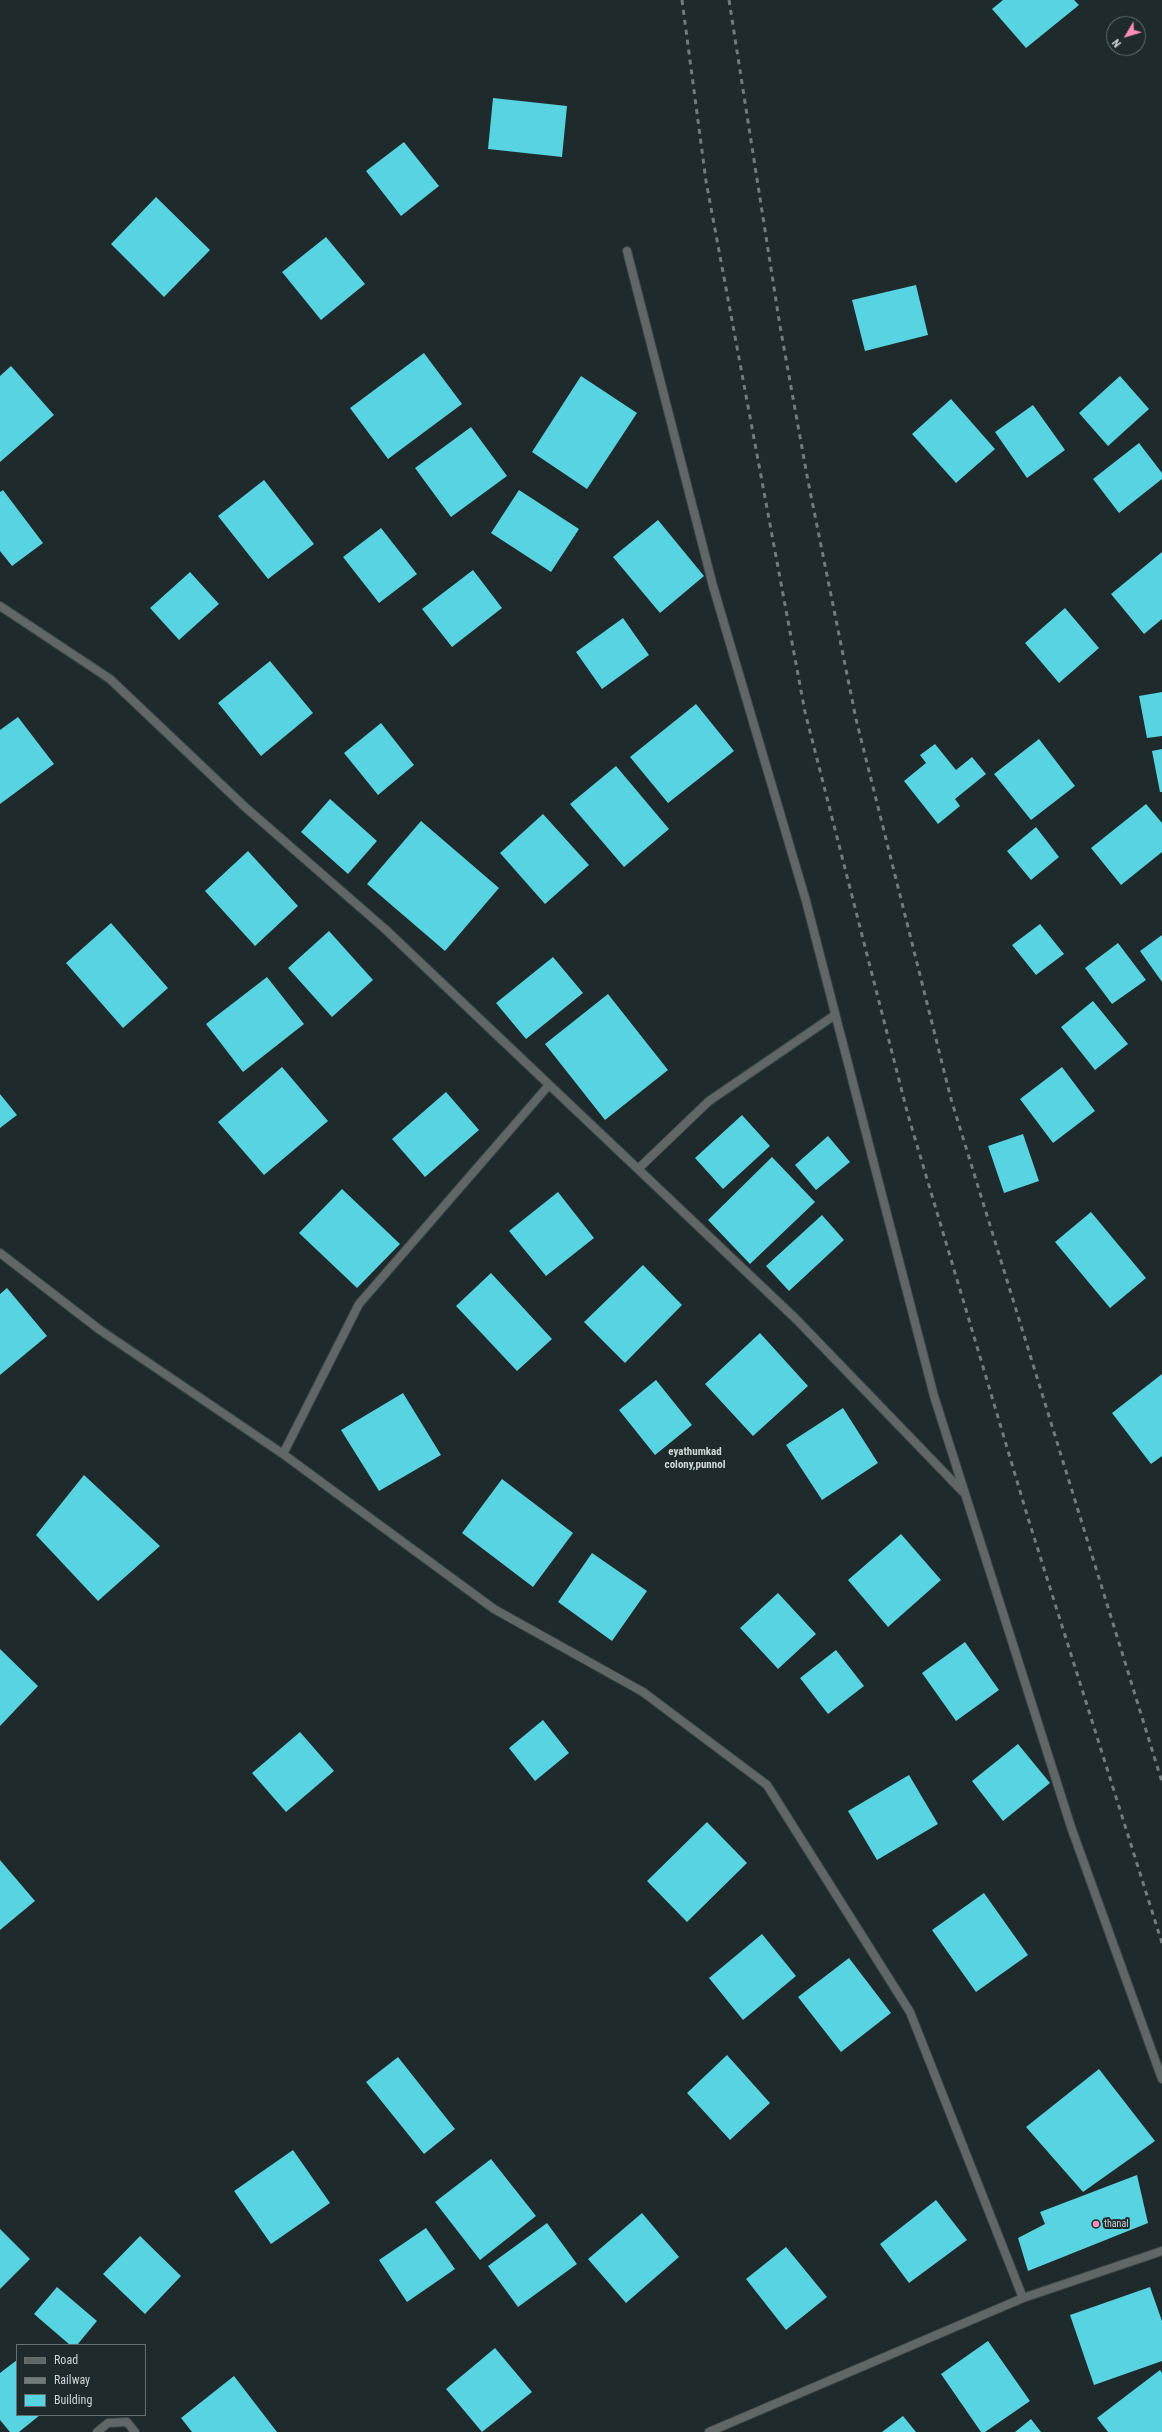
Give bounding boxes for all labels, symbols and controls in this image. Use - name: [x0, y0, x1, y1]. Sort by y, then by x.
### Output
- north arrow: [1106, 16, 1146, 56]
- text: N: [1110, 36, 1124, 50]
- district label: eyathumkad colony,punnol: [665, 1445, 725, 1471]
- place label: thanal: [1104, 2218, 1129, 2230]
- marker: thanal: [1091, 2219, 1101, 2229]
- legend: [16, 2344, 146, 2416]
- text: Road: [54, 2353, 78, 2367]
- text: Railway: [54, 2373, 90, 2387]
- text: Building: [54, 2393, 92, 2407]

